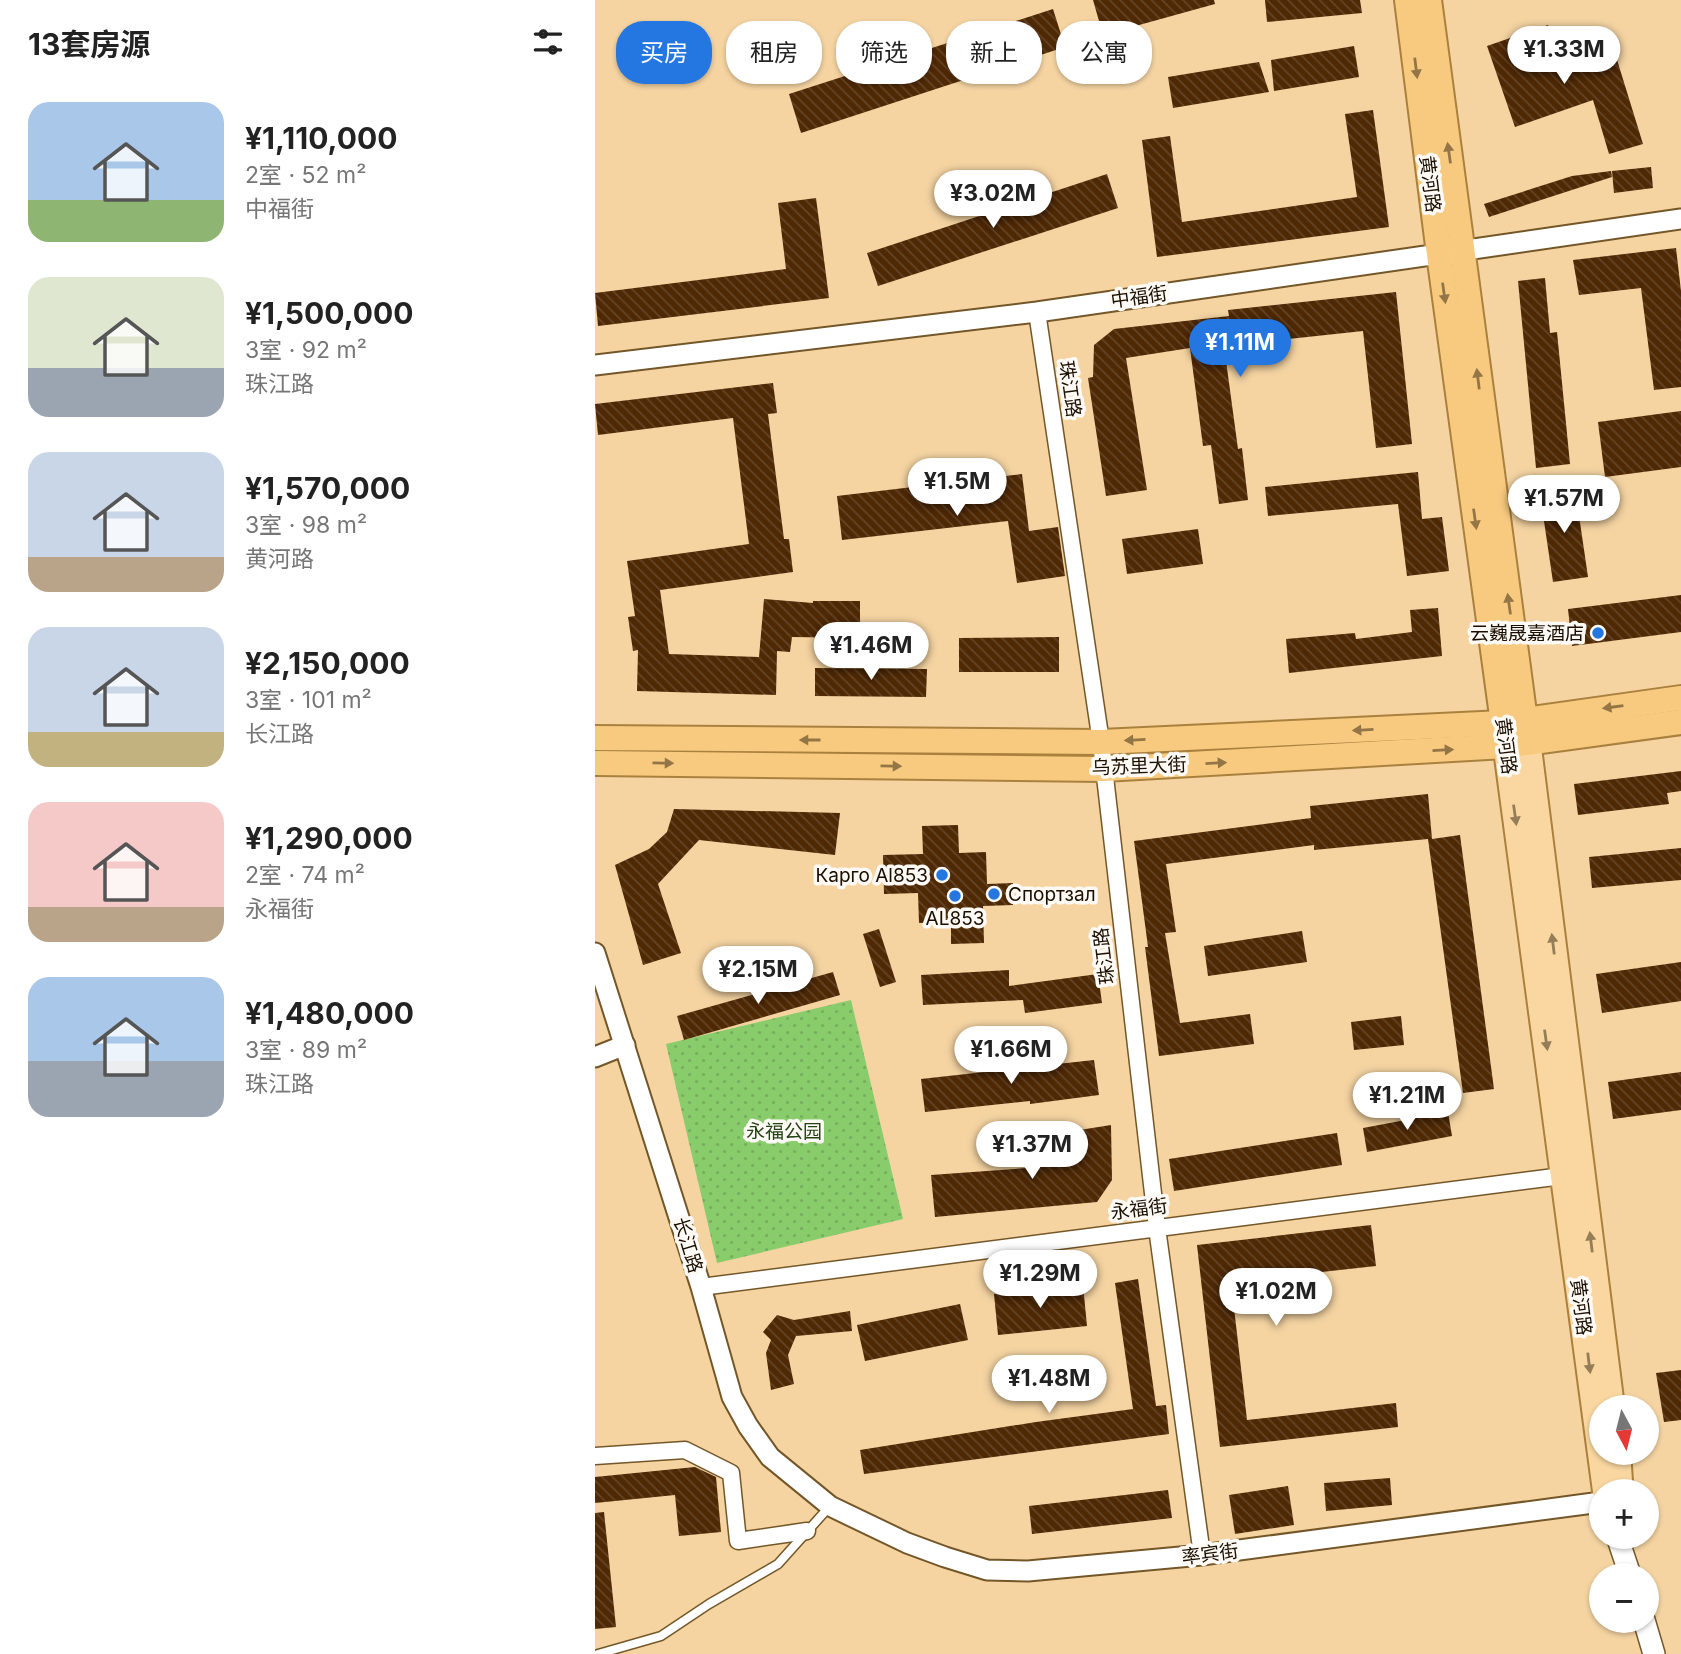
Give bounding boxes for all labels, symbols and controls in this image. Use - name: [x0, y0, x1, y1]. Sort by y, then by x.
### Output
- chip: 买房: [616, 21, 712, 84]
- chip: 租房: [726, 21, 822, 84]
- chip: 筛选: [836, 21, 932, 84]
- chip: 新上: [946, 21, 1042, 84]
- chip: 公寓: [1056, 21, 1152, 84]
- icon: filters: [529, 23, 567, 61]
- text: 13套房源: [28, 26, 150, 62]
- pin: ¥1.33M: [1507, 27, 1621, 86]
- text: ¥1.33M: [1523, 35, 1605, 63]
- one-way arrow: [1410, 57, 1421, 79]
- text: ¥1,110,000: [245, 120, 397, 156]
- icon: home: [84, 130, 168, 214]
- one-way arrow: [1444, 142, 1455, 164]
- street label: 黄河路: [1415, 154, 1445, 214]
- text: 2室 · 52 m²: [245, 161, 366, 189]
- pin: ¥3.02M: [936, 170, 1050, 230]
- text: ¥3.02M: [950, 179, 1036, 207]
- text: 中福街: [245, 195, 314, 223]
- street label: 中福街: [1109, 282, 1169, 312]
- one-way arrow: [1439, 283, 1450, 305]
- text: ¥1,500,000: [245, 295, 413, 331]
- icon: home: [84, 305, 168, 389]
- pin: ¥1.11M: [1183, 320, 1297, 379]
- text: ¥1.11M: [1205, 328, 1275, 356]
- text: 3室 · 92 m²: [245, 336, 367, 364]
- street label: 珠江路: [1055, 359, 1085, 419]
- one-way arrow: [1473, 367, 1484, 389]
- text: 珠江路: [245, 370, 314, 398]
- pin: ¥1.5M: [908, 458, 1006, 518]
- text: ¥1.5M: [924, 467, 990, 495]
- text: ¥1,570,000: [245, 470, 410, 506]
- pin: ¥1.57M: [1507, 476, 1621, 535]
- icon: home: [84, 480, 168, 564]
- text: ¥1.57M: [1524, 484, 1604, 512]
- one-way arrow: [1470, 508, 1481, 530]
- text: 3室 · 98 m²: [245, 511, 367, 539]
- text: 黄河路: [245, 545, 314, 573]
- one-way arrow: [1503, 593, 1514, 615]
- pin: ¥1.46M: [814, 622, 928, 682]
- place label: 云巍晟嘉酒店: [1470, 622, 1584, 645]
- marker: 云巍晟嘉酒店: [1590, 625, 1606, 641]
- text: ¥1.46M: [830, 631, 912, 659]
- text: ¥2,150,000: [245, 645, 410, 681]
- icon: home: [84, 655, 168, 739]
- text: 3室 · 101 m²: [245, 686, 372, 714]
- one-way arrow: [1602, 702, 1624, 713]
- street label: 黄河路: [1491, 716, 1521, 776]
- text: 长江路: [245, 720, 314, 748]
- one-way arrow: [1351, 724, 1373, 735]
- one-way arrow: [799, 734, 821, 745]
- one-way arrow: [1124, 735, 1146, 746]
- one-way arrow: [1432, 744, 1454, 755]
- street label: 乌苏里大街: [1091, 753, 1187, 779]
- one-way arrow: [1205, 757, 1227, 768]
- one-way arrow: [652, 758, 674, 769]
- one-way arrow: [880, 760, 902, 772]
- one-way arrow: [1510, 804, 1521, 826]
- text: ¥1,290,000: [245, 820, 413, 856]
- icon: home: [84, 830, 168, 914]
- text: 2室 · 74 m²: [245, 861, 365, 889]
- place label: Карго Al853: [815, 864, 928, 887]
- marker: Карго Al853: [934, 867, 950, 883]
- place label: Спортзал: [1008, 883, 1096, 906]
- marker: Спортзал: [986, 886, 1002, 902]
- marker: AL853: [947, 888, 963, 904]
- text: 永福街: [245, 895, 314, 923]
- place label: AL853: [926, 907, 984, 930]
- street label: 珠江路: [1089, 926, 1119, 986]
- one-way arrow: [1548, 932, 1559, 954]
- pin: ¥2.15M: [701, 946, 815, 1006]
- text: ¥2.15M: [718, 955, 798, 983]
- text: ¥1,480,000: [245, 995, 414, 1031]
- icon: home: [84, 1005, 168, 1089]
- pin: ¥1.66M: [954, 1026, 1068, 1086]
- one-way arrow: [1541, 1029, 1552, 1051]
- text: ¥1.66M: [970, 1035, 1052, 1063]
- text: 3室 · 89 m²: [245, 1036, 367, 1064]
- text: 珠江路: [245, 1070, 314, 1098]
- pin: ¥1.21M: [1350, 1072, 1464, 1132]
- text: ¥1.21M: [1369, 1081, 1445, 1109]
- park label: 永福公园: [746, 1120, 822, 1143]
- pin: ¥1.37M: [975, 1122, 1089, 1181]
- text: ¥1.37M: [992, 1130, 1072, 1158]
- street label: 永福街: [1109, 1194, 1169, 1224]
- street label: 长江路: [669, 1214, 707, 1276]
- one-way arrow: [1586, 1231, 1597, 1253]
- pin: ¥1.29M: [983, 1250, 1097, 1310]
- text: ¥1.29M: [999, 1259, 1081, 1287]
- pin: ¥1.02M: [1219, 1268, 1333, 1328]
- text: ¥1.02M: [1235, 1277, 1317, 1305]
- street label: 黄河路: [1566, 1277, 1596, 1337]
- one-way arrow: [1583, 1352, 1594, 1374]
- pin: ¥1.48M: [992, 1356, 1106, 1415]
- text: ¥1.48M: [1008, 1364, 1090, 1392]
- north arrow: [1589, 1395, 1659, 1465]
- map controls: [1589, 1395, 1659, 1633]
- button: +: [1589, 1479, 1659, 1549]
- street label: 率宾街: [1180, 1539, 1240, 1569]
- button: −: [1589, 1563, 1659, 1633]

